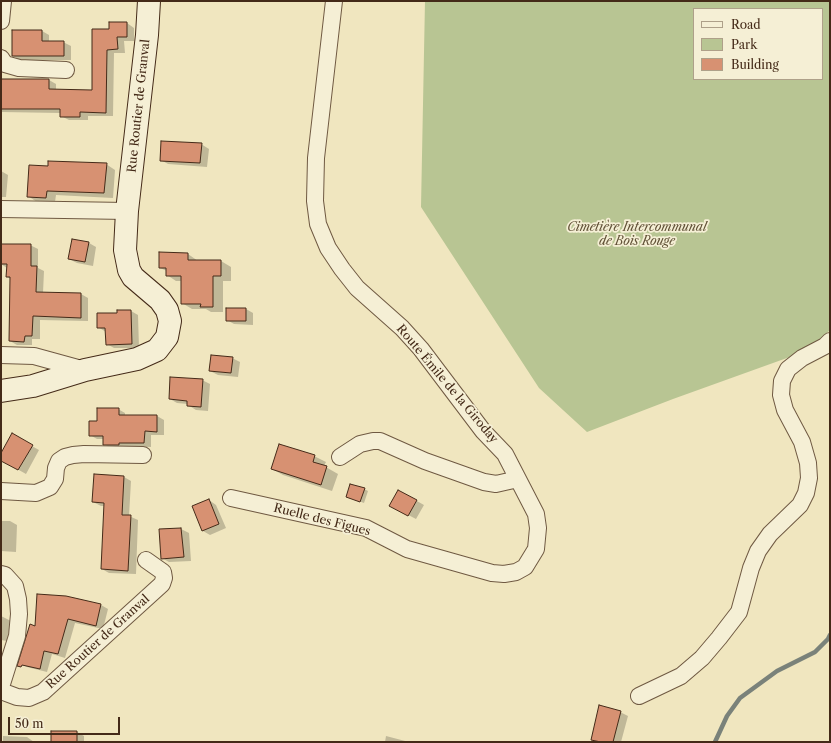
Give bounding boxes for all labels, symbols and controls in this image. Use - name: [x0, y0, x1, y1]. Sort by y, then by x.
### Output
- legend: [693, 8, 823, 80]
- text: Road: [731, 17, 761, 32]
- text: Park: [731, 37, 757, 52]
- street label: Rue Routier de Granval: [125, 39, 153, 173]
- text: Building: [731, 57, 779, 72]
- park label: Cimetière Intercommunal de Bois Rouge: [567, 221, 707, 249]
- street label: Route Émile de la Giroday: [393, 322, 501, 446]
- street label: Ruelle des Figues: [272, 501, 372, 539]
- street label: Rue Routier de Granval: [43, 592, 153, 692]
- scale bar: [10, 709, 122, 735]
- text: 50 m: [15, 716, 44, 731]

